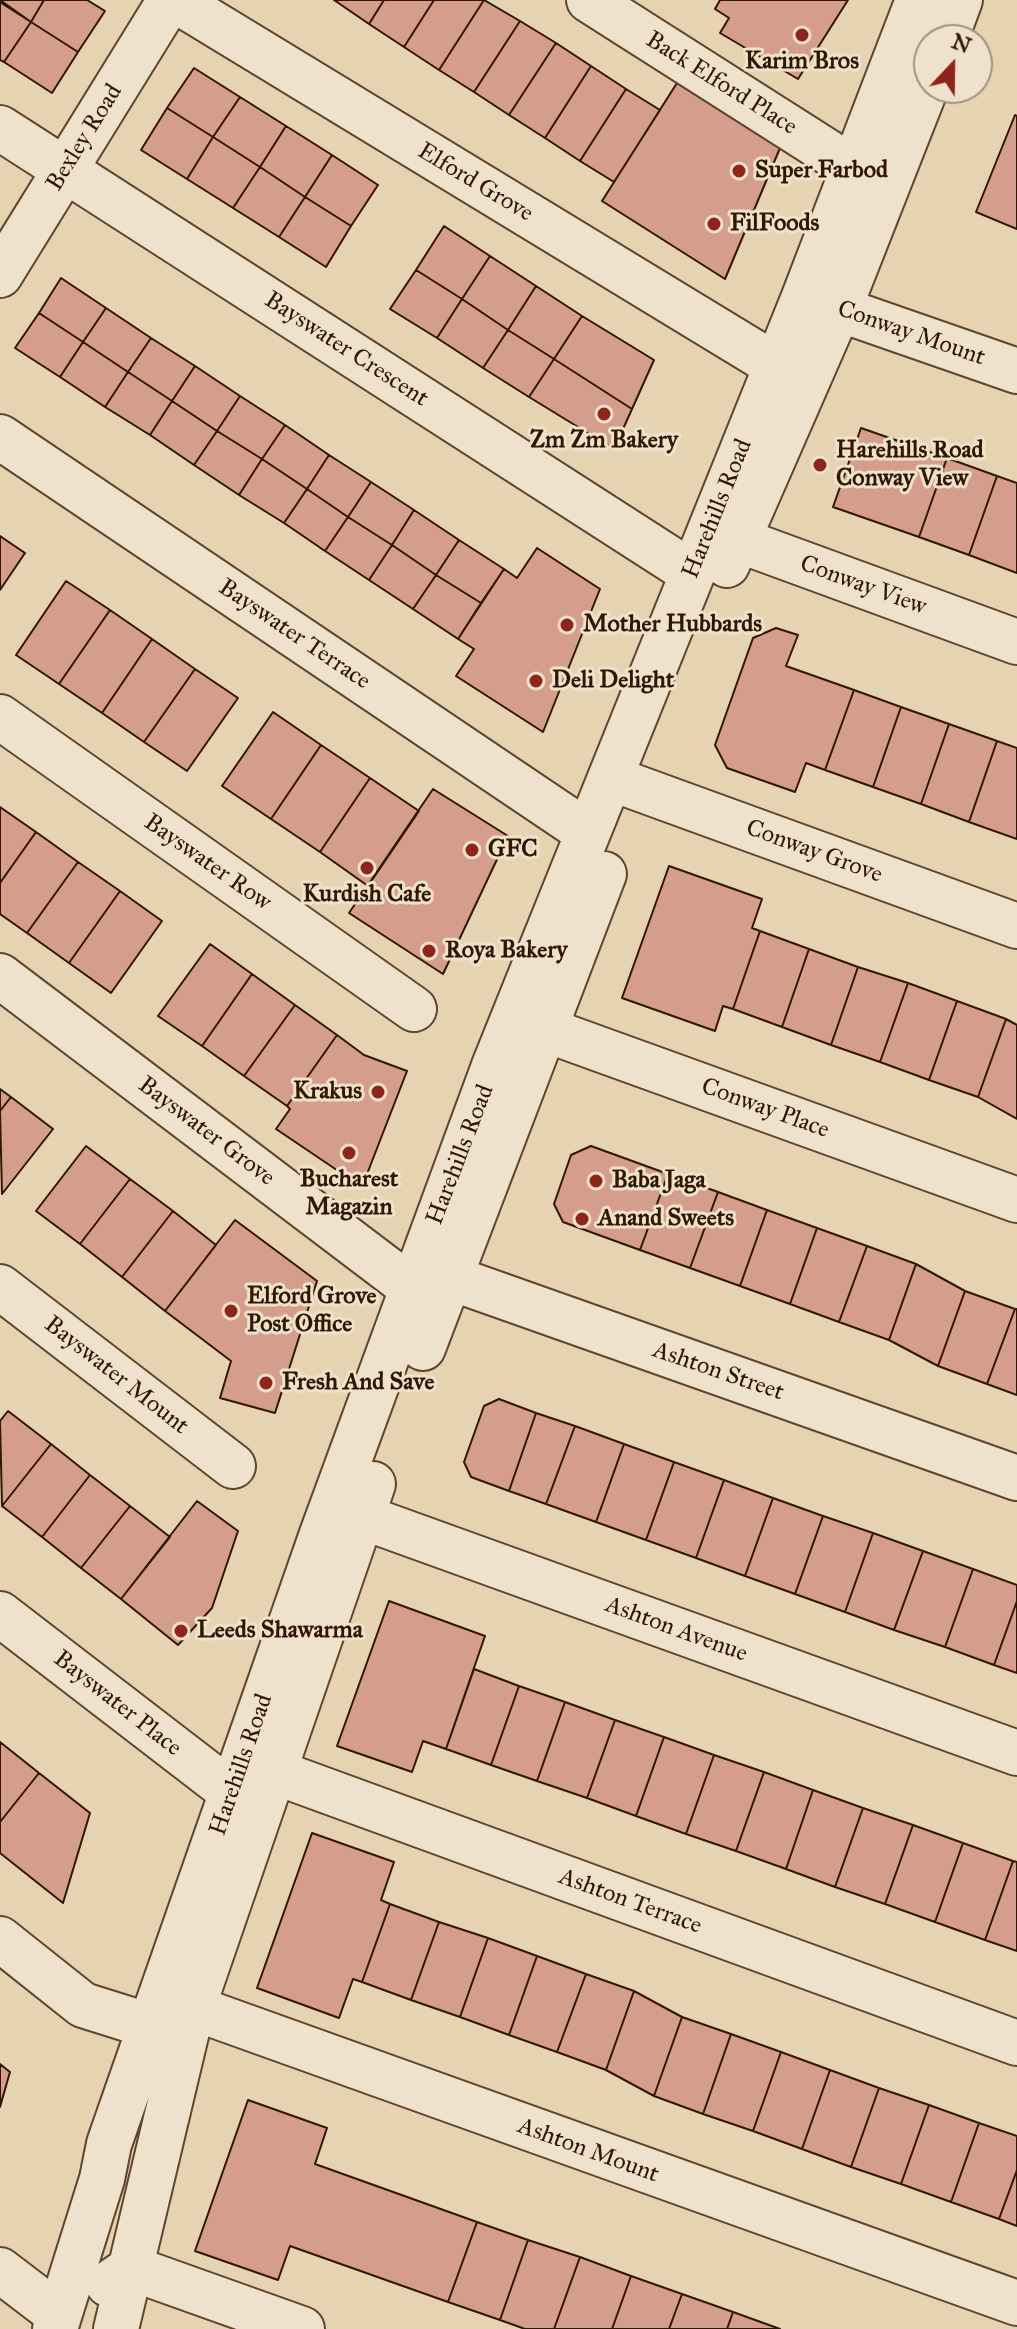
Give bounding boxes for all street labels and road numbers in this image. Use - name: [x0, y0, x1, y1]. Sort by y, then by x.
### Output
- street label: Back Elford Place: [640, 26, 802, 142]
- street label: Bexley Road: [41, 79, 129, 197]
- street label: Elford Grove: [412, 137, 538, 229]
- street label: Bayswater Crescent: [259, 286, 433, 414]
- street label: Conway Mount: [833, 295, 989, 373]
- street label: Harehills Road: [677, 435, 759, 583]
- street label: Conway View: [796, 550, 930, 622]
- street label: Bayswater Terrace: [213, 574, 375, 696]
- street label: Bayswater Row: [138, 809, 276, 917]
- street label: Conway Grove: [742, 814, 886, 890]
- street label: Bayswater Grove: [132, 1071, 280, 1193]
- street label: Conway Place: [697, 1073, 833, 1145]
- street label: Harehills Road: [421, 1081, 501, 1229]
- street label: Bayswater Mount: [38, 1311, 194, 1441]
- street label: Ashton Street: [649, 1336, 787, 1408]
- street label: Ashton Avenue: [601, 1591, 751, 1669]
- street label: Bayswater Place: [47, 1645, 187, 1763]
- street label: Harehills Road: [204, 1691, 280, 1839]
- street label: Ashton Terrace: [555, 1863, 705, 1941]
- street label: Ashton Mount: [514, 2112, 662, 2190]

